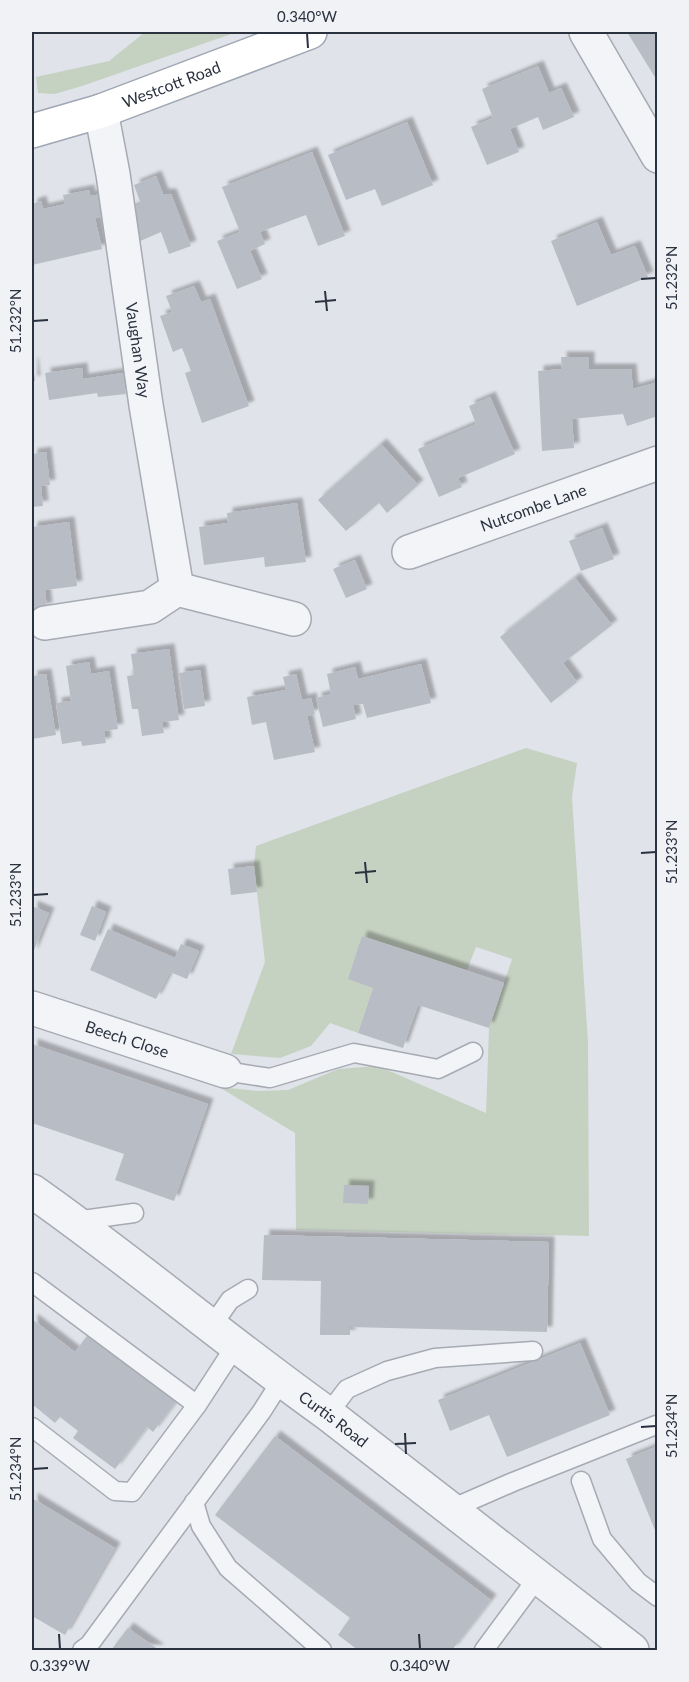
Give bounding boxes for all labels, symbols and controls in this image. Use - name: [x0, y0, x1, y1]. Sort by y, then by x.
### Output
- text: 0.340°W: [277, 7, 338, 25]
- street label: Westcott Road: [119, 57, 223, 111]
- text: 51.232°N: [662, 246, 680, 310]
- text: 51.232°N: [6, 289, 24, 353]
- street label: Vaughan Way: [122, 301, 155, 400]
- street label: Nutcombe Lane: [477, 479, 589, 535]
- text: 51.233°N: [662, 820, 680, 884]
- text: 51.233°N: [6, 863, 24, 927]
- street label: Beech Close: [83, 1016, 171, 1061]
- street label: Curtis Road: [296, 1386, 372, 1451]
- text: 51.234°N: [662, 1394, 680, 1458]
- text: 51.234°N: [6, 1437, 24, 1501]
- text: 0.339°W: [30, 1656, 91, 1674]
- text: 0.340°W: [390, 1656, 451, 1674]

